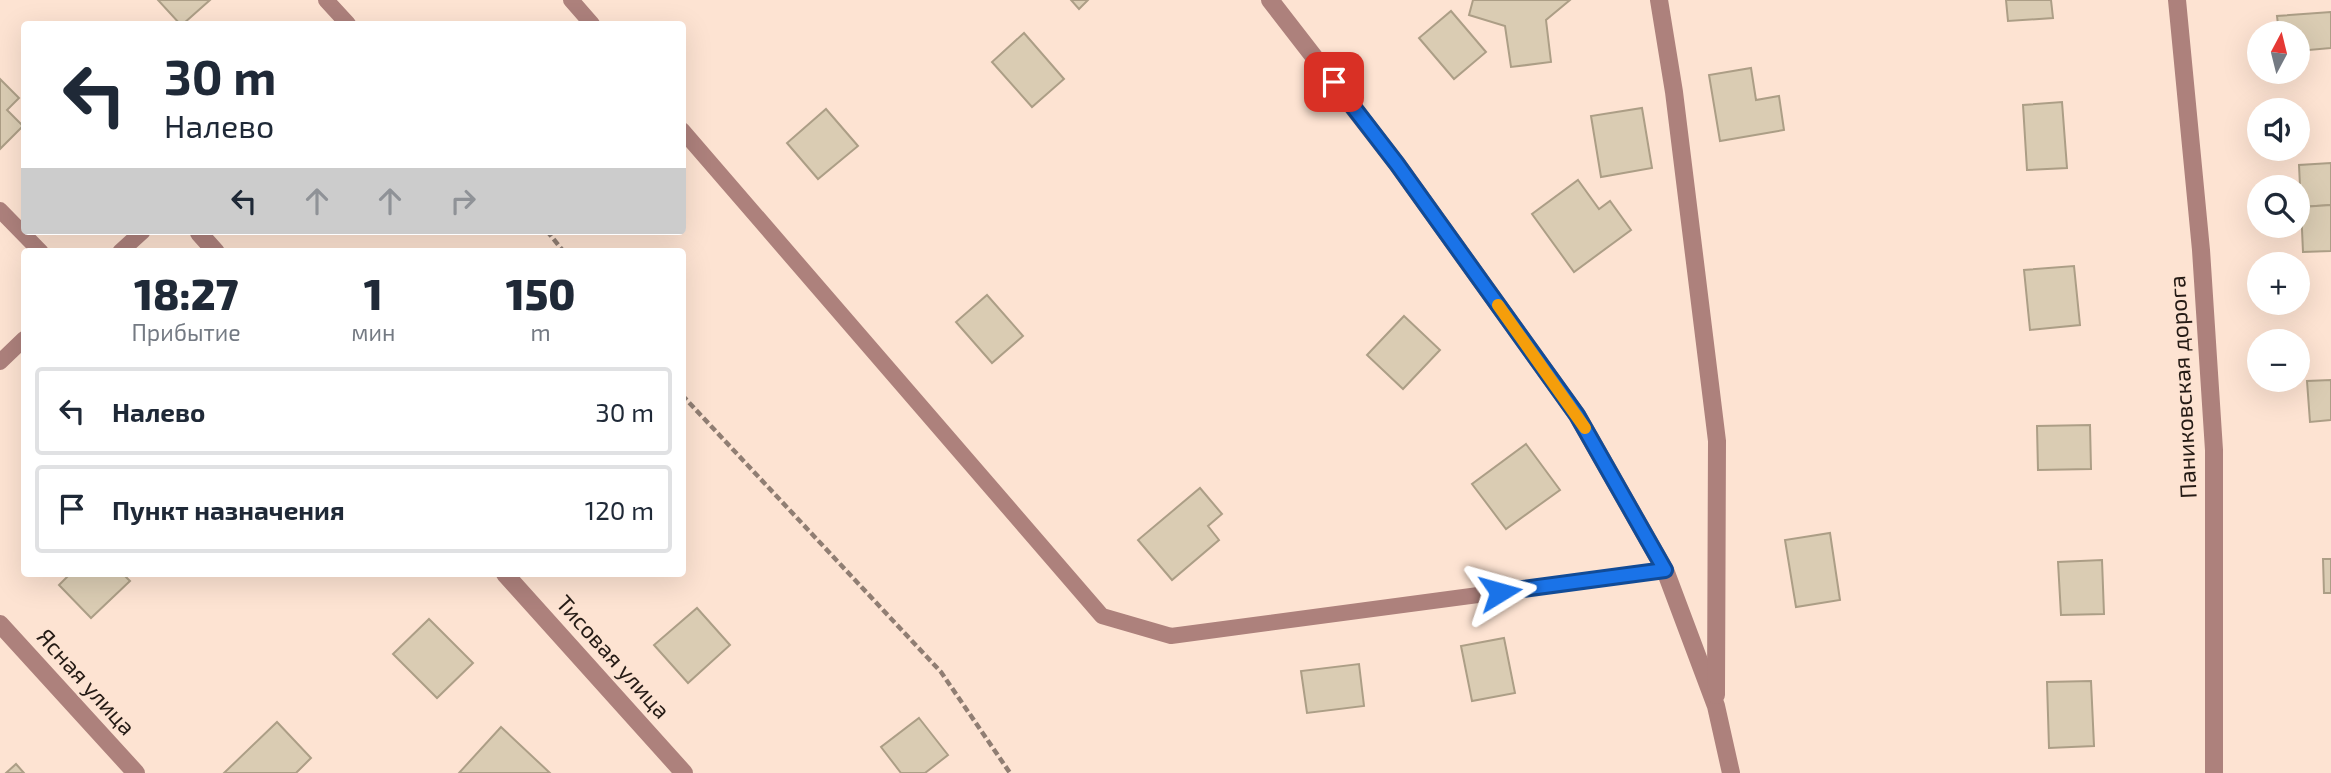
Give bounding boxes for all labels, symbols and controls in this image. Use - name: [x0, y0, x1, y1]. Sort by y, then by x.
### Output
- north arrow: [2247, 21, 2310, 84]
- map controls: [2247, 21, 2310, 392]
- text: 30 m: [164, 46, 276, 105]
- icon: left: [49, 49, 140, 140]
- pin: [1304, 52, 1364, 112]
- icon: arrive: [1315, 63, 1353, 101]
- button: sound: [2247, 98, 2310, 161]
- text: Налево: [164, 106, 274, 144]
- button: search: [2247, 175, 2310, 238]
- icon: left: [225, 182, 263, 220]
- icon: ahead: [298, 182, 336, 220]
- icon: ahead: [371, 182, 409, 220]
- icon: right: [444, 182, 482, 220]
- button: +: [2247, 252, 2310, 315]
- text: 18:27: [134, 268, 238, 318]
- text: 1: [364, 268, 383, 318]
- text: 150: [506, 268, 575, 318]
- street label: Паниковская дорога: [2162, 275, 2202, 499]
- text: Прибытие: [131, 318, 241, 346]
- text: мин: [351, 318, 395, 346]
- text: m: [531, 318, 551, 346]
- button: −: [2247, 329, 2310, 392]
- icon: left: [53, 392, 91, 430]
- text: Налево: [112, 396, 205, 427]
- text: 30 m: [595, 396, 654, 427]
- icon: arrive: [53, 490, 91, 528]
- text: Пункт назначения: [112, 494, 345, 525]
- text: 120 m: [585, 494, 654, 525]
- position arrow: [1463, 555, 1537, 629]
- street label: Тисовая улица: [550, 589, 676, 725]
- street label: Ясная улица: [31, 622, 142, 741]

